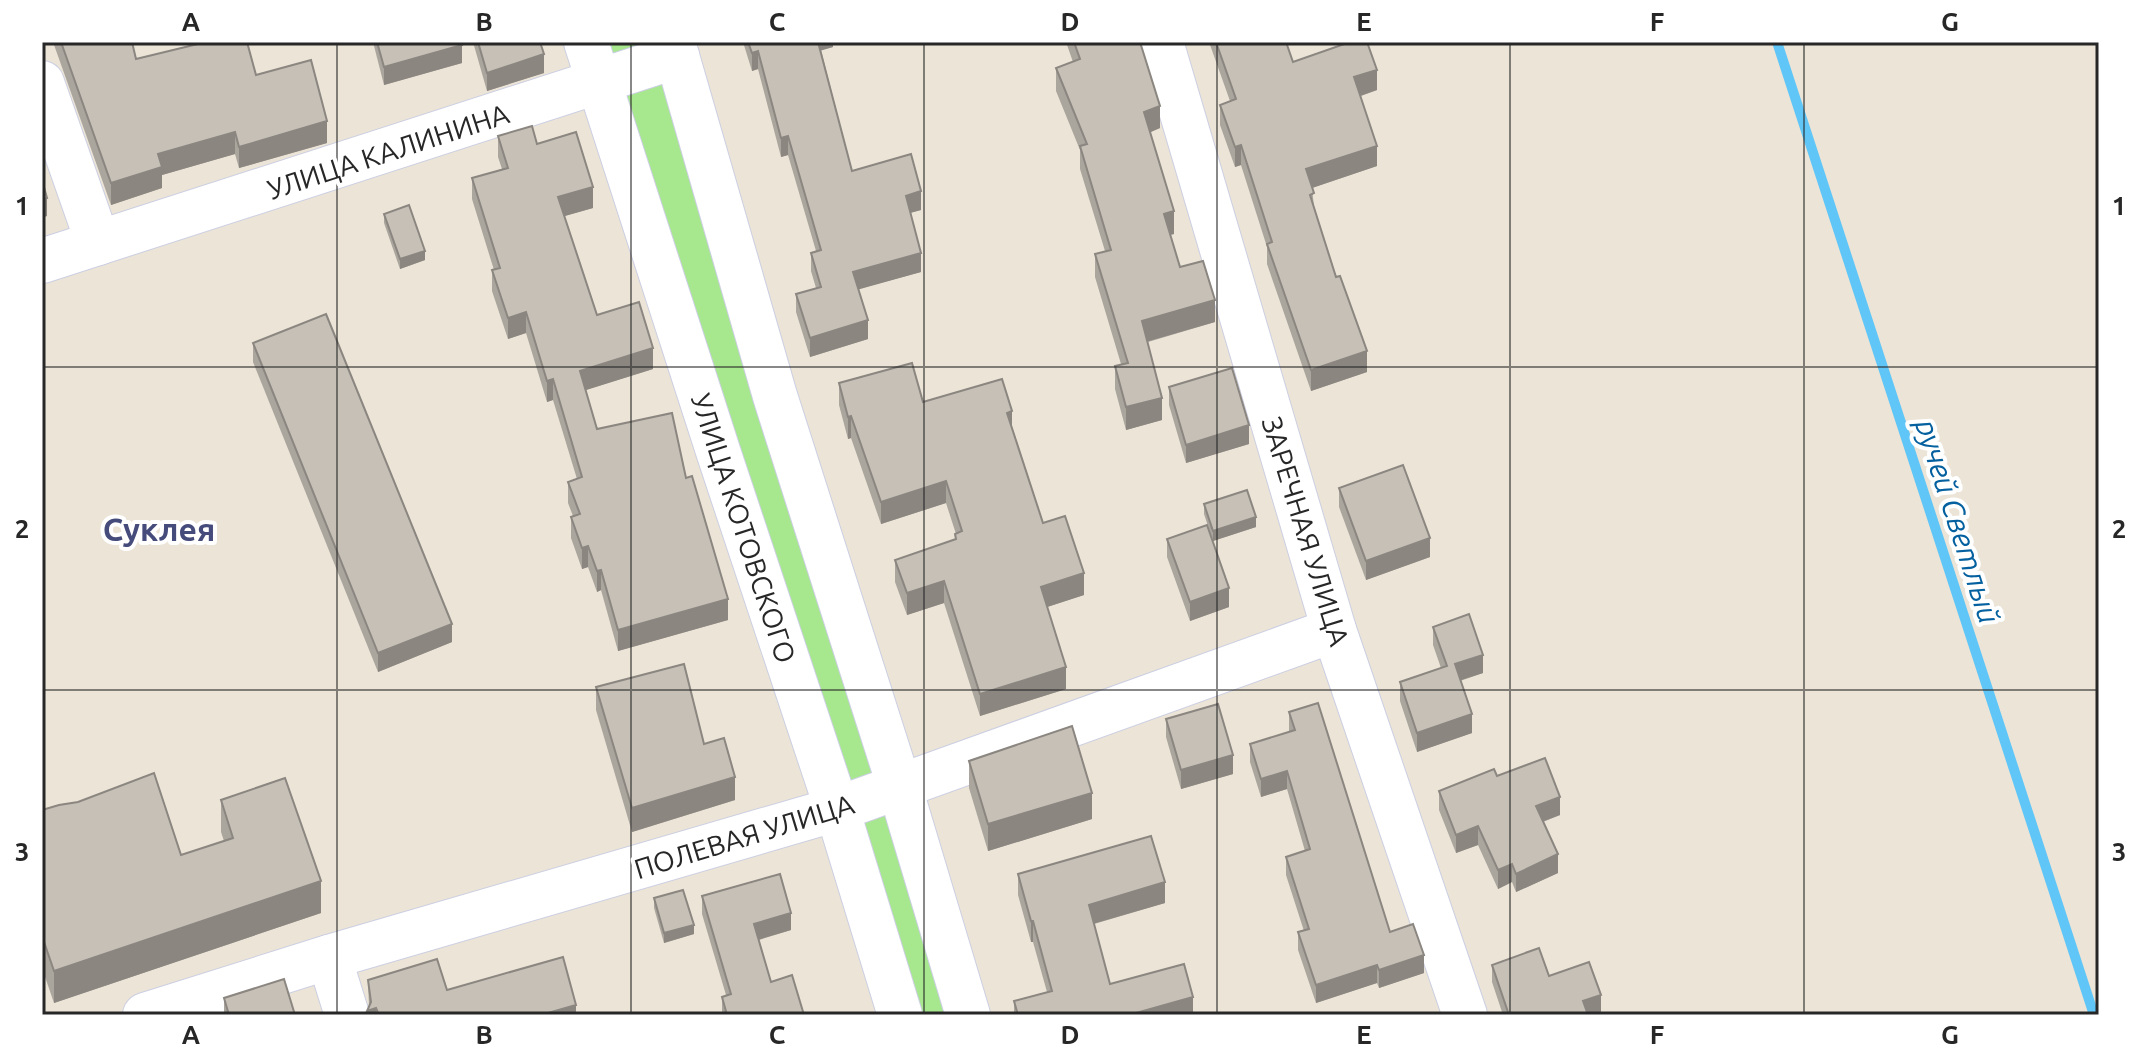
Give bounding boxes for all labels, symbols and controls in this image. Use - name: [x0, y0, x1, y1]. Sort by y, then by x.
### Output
- text: A: [182, 7, 201, 36]
- text: B: [475, 7, 493, 36]
- text: C: [769, 7, 786, 36]
- text: D: [1061, 7, 1079, 36]
- text: E: [1356, 7, 1372, 36]
- text: F: [1650, 7, 1664, 36]
- text: G: [1941, 7, 1959, 36]
- street label: УЛИЦА КАЛИНИНА: [263, 97, 513, 205]
- text: 1: [15, 191, 29, 220]
- text: 1: [2112, 191, 2126, 220]
- street label: УЛИЦА КОТОВСКОГО: [686, 389, 802, 667]
- street label: ЗАРЕЧНАЯ УЛИЦА: [1256, 413, 1356, 649]
- water label: ручей Светлый: [1909, 414, 2007, 627]
- district label: Суклея: [103, 511, 215, 547]
- text: 2: [15, 514, 29, 543]
- text: 2: [2112, 514, 2126, 543]
- street label: ПОЛЕВАЯ УЛИЦА: [630, 788, 858, 884]
- text: 3: [15, 837, 29, 866]
- text: 3: [2112, 837, 2126, 866]
- text: A: [182, 1020, 201, 1049]
- text: B: [475, 1020, 493, 1049]
- text: C: [769, 1020, 786, 1049]
- text: D: [1061, 1020, 1079, 1049]
- text: E: [1356, 1020, 1372, 1049]
- text: F: [1650, 1020, 1664, 1049]
- text: G: [1941, 1020, 1959, 1049]

